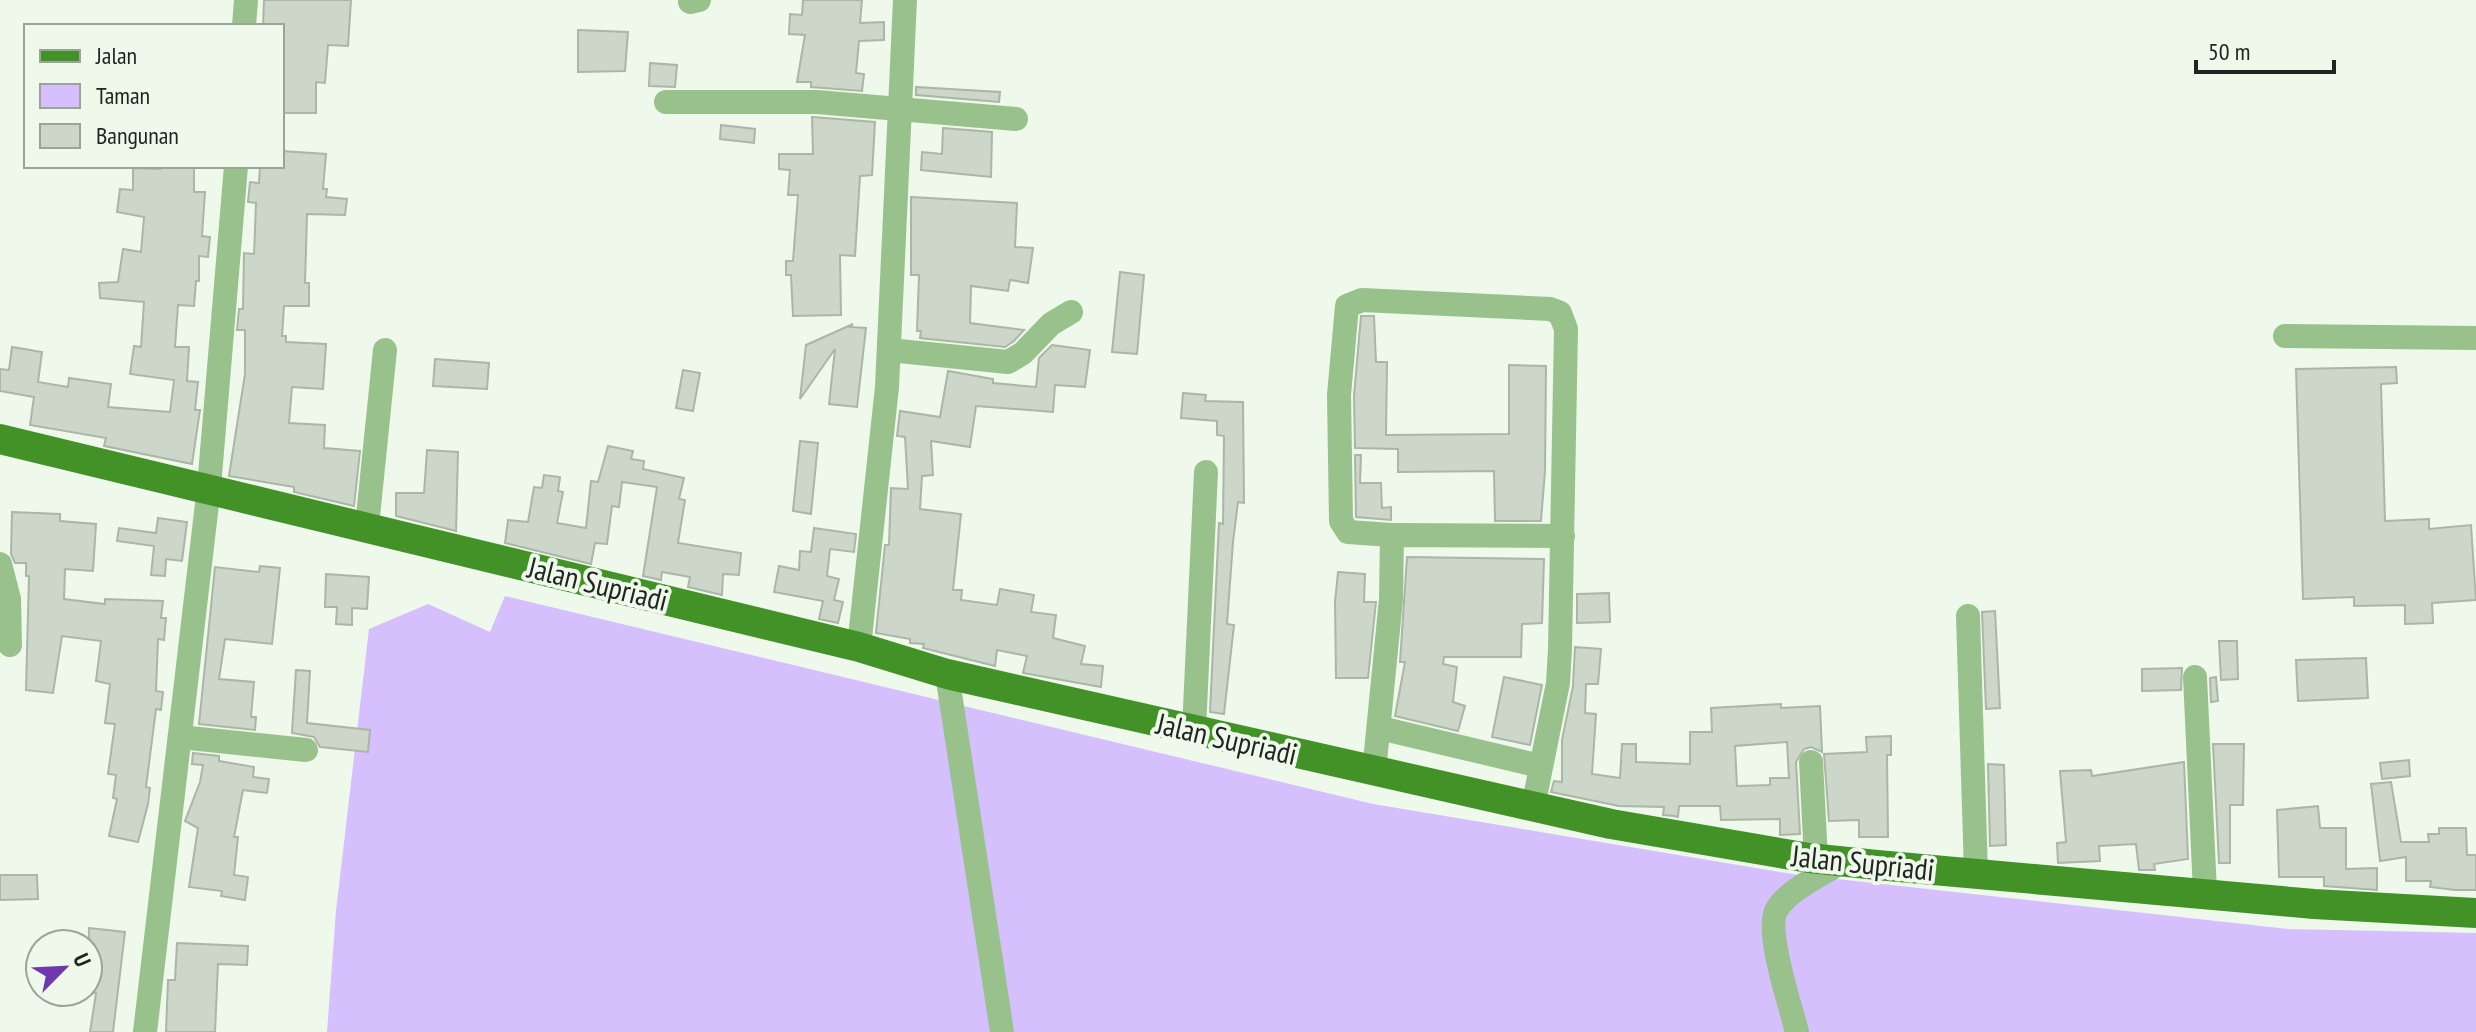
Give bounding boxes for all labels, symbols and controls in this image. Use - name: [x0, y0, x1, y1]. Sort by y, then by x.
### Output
- legend: [24, 24, 284, 168]
- scale bar: [2196, 24, 2334, 74]
- text: 50 m: [2208, 36, 2250, 67]
- text: Jalan: [95, 40, 137, 71]
- text: Taman: [96, 80, 150, 111]
- text: Bangunan: [96, 120, 179, 151]
- street label: Jalan Supriadi: [523, 547, 672, 619]
- street label: Jalan Supriadi: [1152, 703, 1301, 773]
- street label: Jalan Supriadi: [1789, 835, 1936, 889]
- north arrow: [24, 928, 104, 1008]
- text: U: [67, 949, 97, 971]

